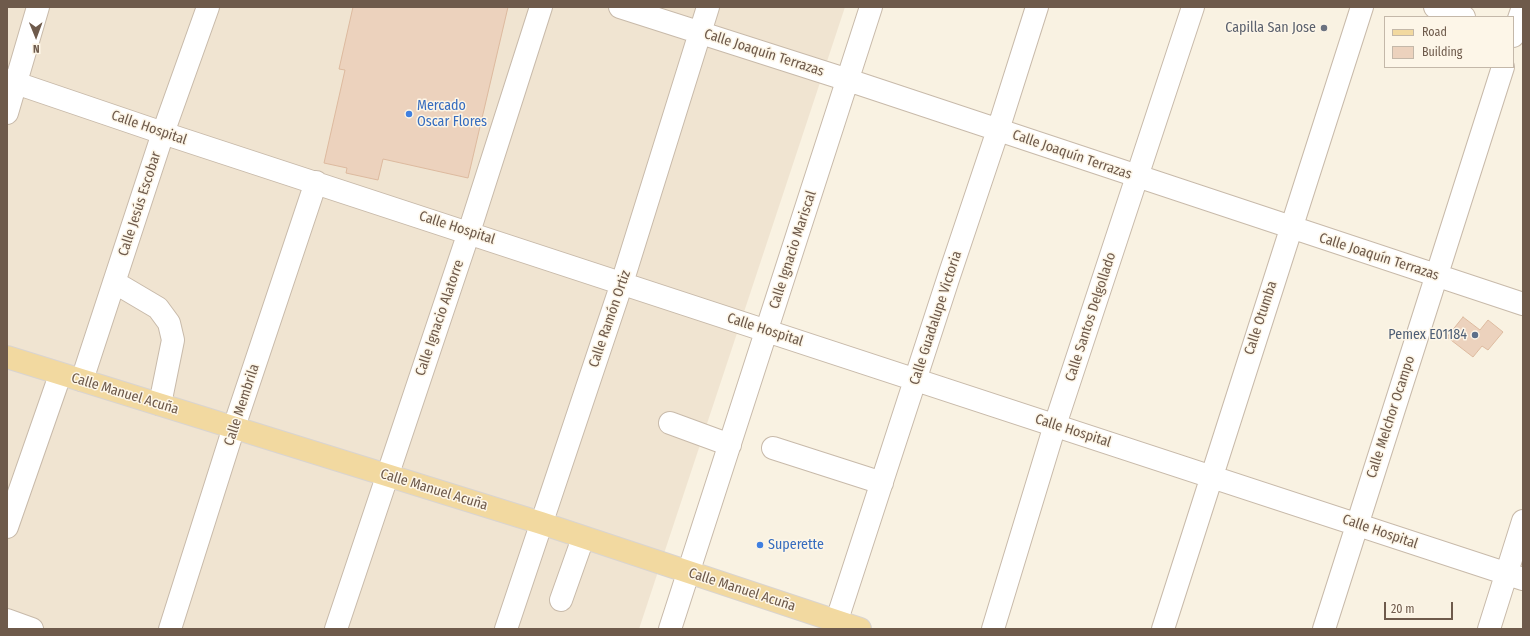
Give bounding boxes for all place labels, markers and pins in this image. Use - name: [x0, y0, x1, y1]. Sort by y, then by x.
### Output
- place label: Capilla San Jose: [1225, 20, 1316, 36]
- marker: Capilla San Jose: [1319, 23, 1329, 33]
- place label: Mercado Oscar Flores: [417, 98, 487, 130]
- marker: Mercado Oscar Flores: [404, 109, 414, 119]
- place label: Pemex E01184: [1388, 327, 1467, 343]
- marker: Pemex E01184: [1470, 330, 1480, 340]
- place label: Superette: [768, 537, 824, 553]
- marker: Superette: [755, 540, 765, 550]

